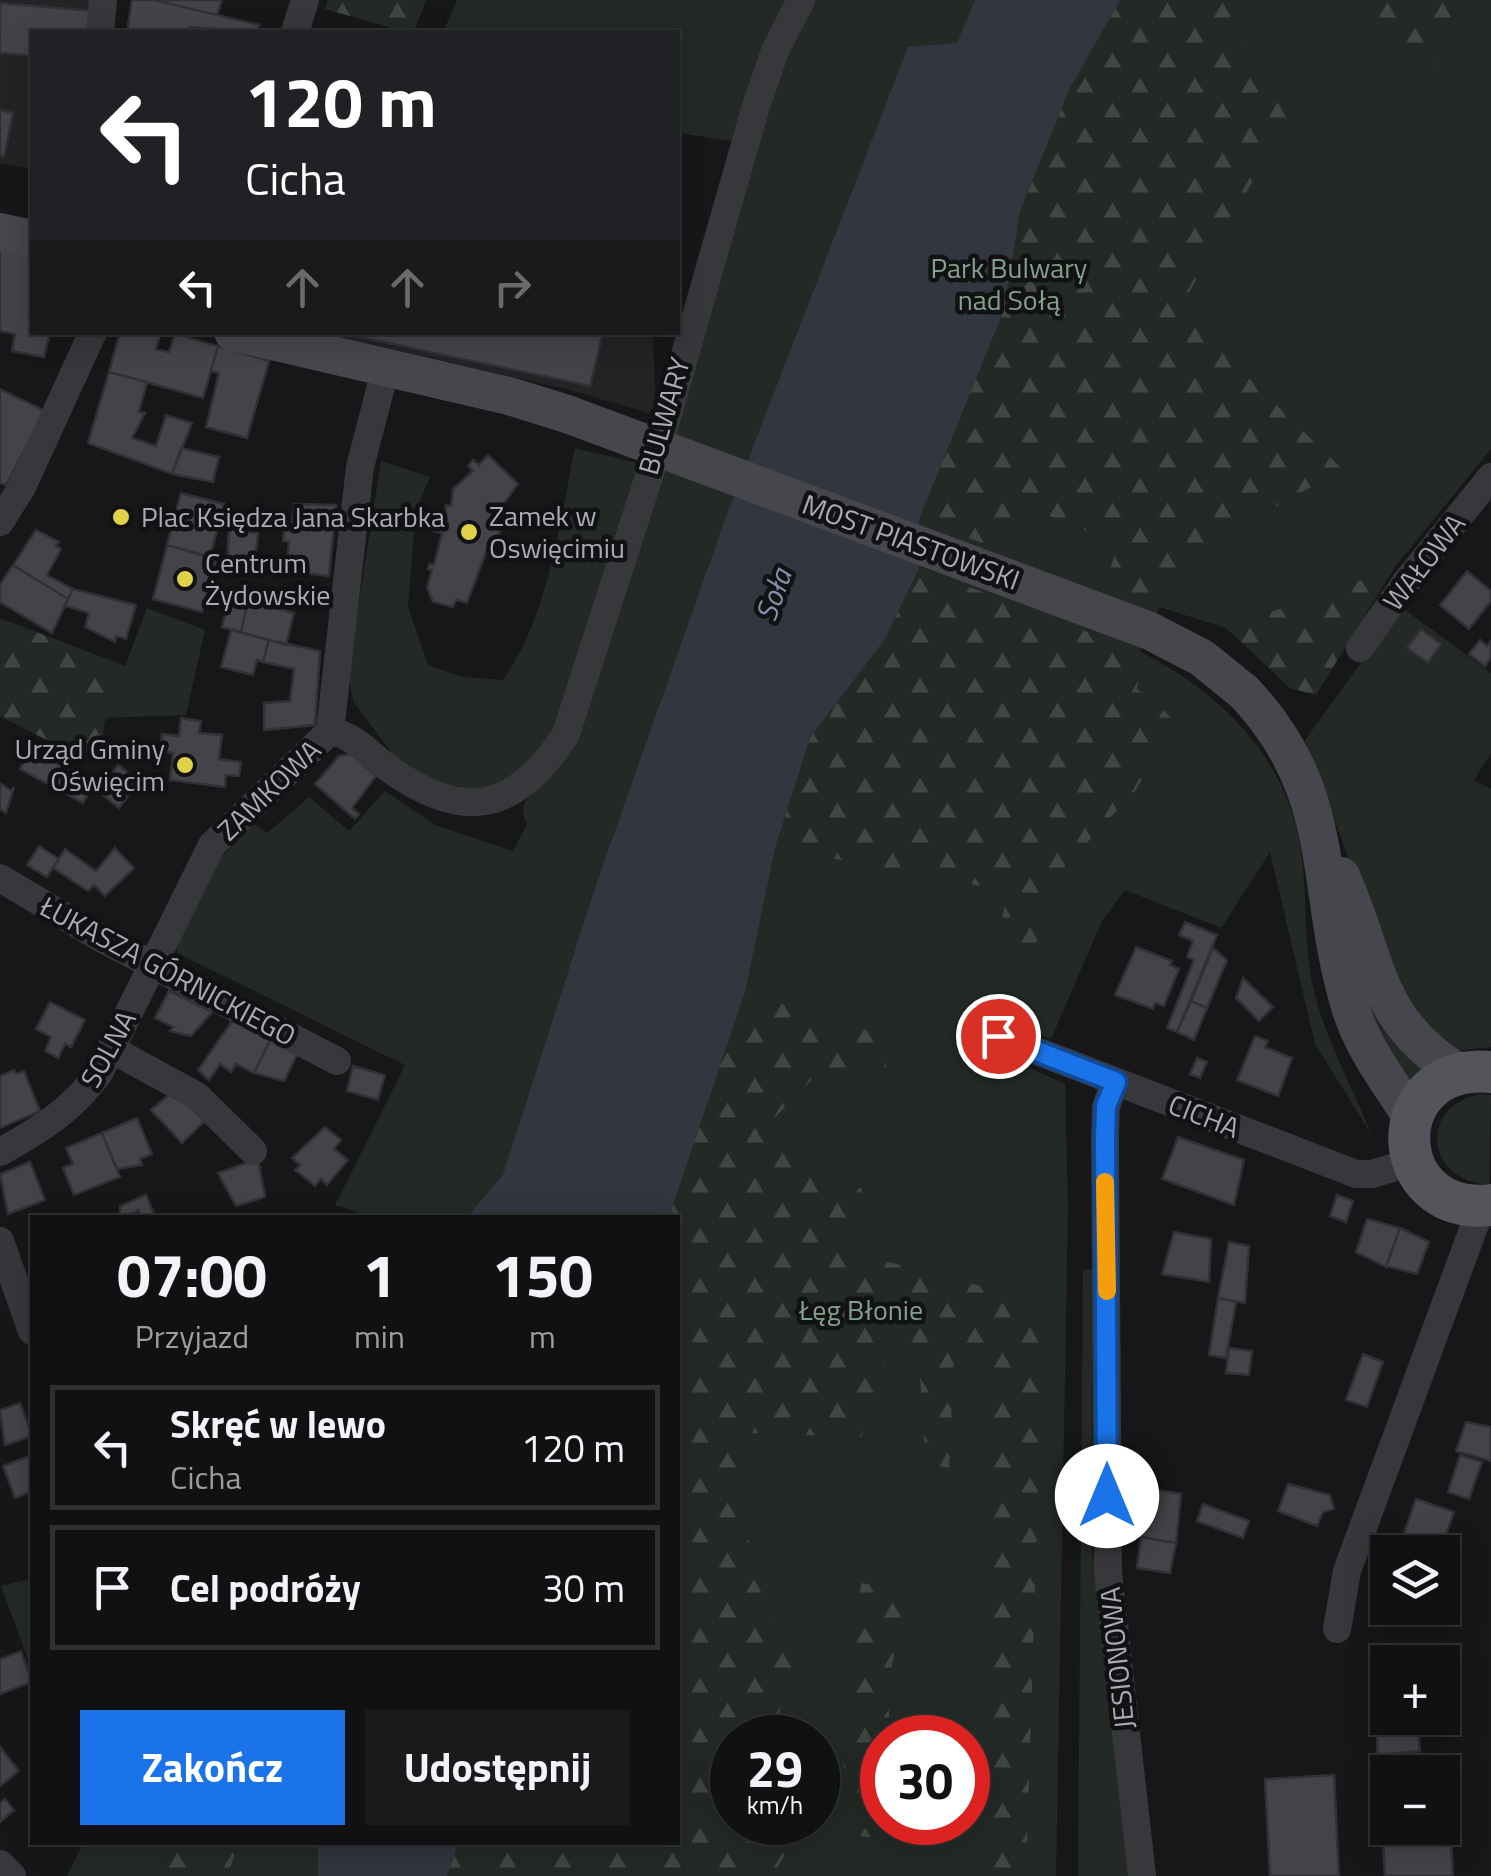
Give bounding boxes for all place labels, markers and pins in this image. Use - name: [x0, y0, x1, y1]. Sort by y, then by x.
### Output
- place label: Zamek w Oswięcimiu: [489, 494, 625, 569]
- place label: Plac Księdza Jana Skarbka: [141, 495, 445, 538]
- marker: Plac Księdza Jana Skarbka: [110, 506, 132, 528]
- marker: Zamek w Oswięcimiu: [458, 521, 480, 543]
- place label: Centrum Żydowskie: [205, 541, 330, 616]
- marker: Centrum Żydowskie: [174, 568, 196, 590]
- place label: Urząd Gminy Oświęcim: [14, 727, 165, 802]
- marker: Urząd Gminy Oświęcim: [174, 754, 196, 776]
- pin: [956, 994, 1041, 1079]

